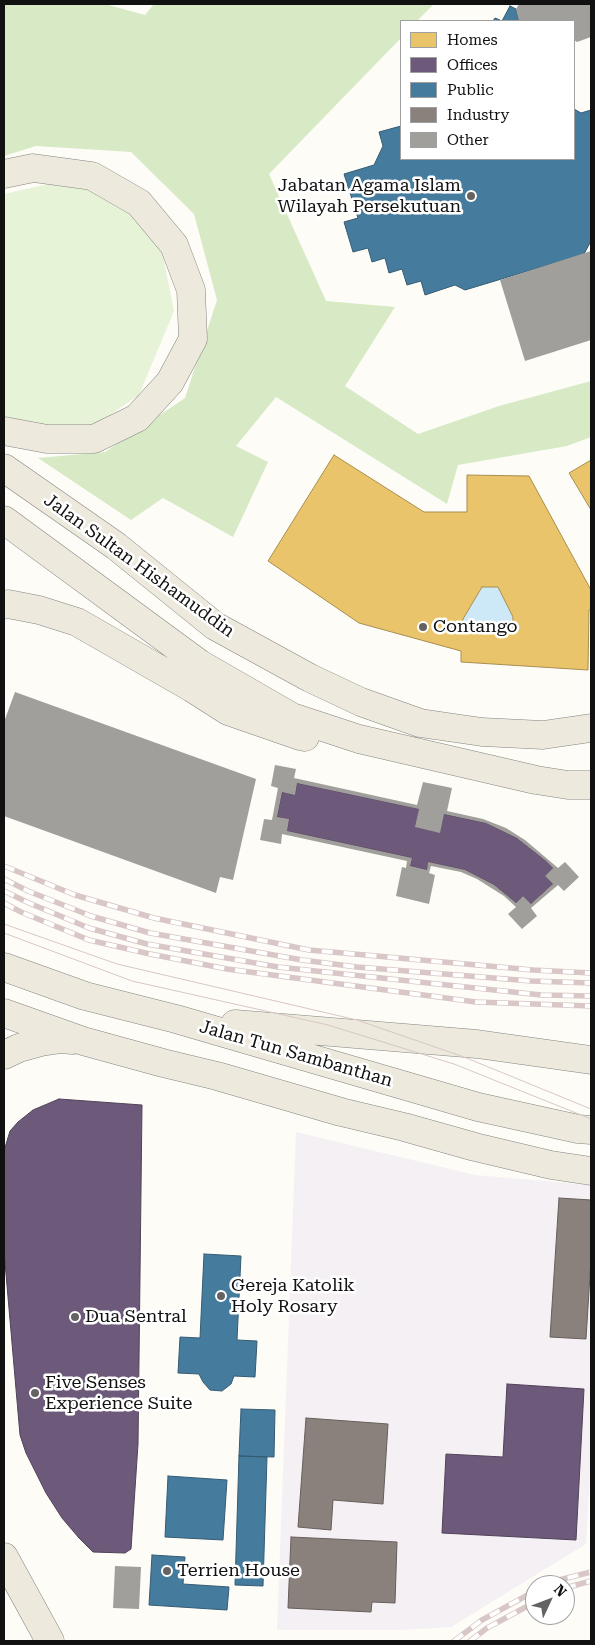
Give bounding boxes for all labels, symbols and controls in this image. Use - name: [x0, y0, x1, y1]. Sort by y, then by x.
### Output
- legend: [400, 20, 575, 160]
- text: Homes: [447, 31, 498, 49]
- text: Offices: [447, 56, 498, 74]
- text: Public: [447, 81, 494, 99]
- text: Industry: [447, 106, 509, 124]
- text: Other: [447, 131, 489, 149]
- place label: Jabatan Agama Islam Wilayah Persekutuan: [278, 175, 461, 218]
- marker: Jabatan Agama Islam Wilayah Persekutuan: [465, 190, 477, 202]
- street label: Jalan Sultan Hishamuddin: [40, 490, 238, 642]
- place label: Contango: [433, 616, 517, 638]
- marker: Contango: [417, 621, 429, 633]
- street label: Jalan Tun Sambanthan: [197, 1016, 395, 1092]
- place label: Gereja Katolik Holy Rosary: [231, 1275, 355, 1318]
- marker: Gereja Katolik Holy Rosary: [215, 1290, 227, 1302]
- place label: Dua Sentral: [85, 1306, 187, 1328]
- marker: Dua Sentral: [69, 1311, 81, 1323]
- place label: Five Senses Experience Suite: [45, 1372, 192, 1415]
- marker: Five Senses Experience Suite: [29, 1387, 41, 1399]
- place label: Terrien House: [177, 1560, 300, 1582]
- marker: Terrien House: [161, 1565, 173, 1577]
- north arrow: [525, 1575, 575, 1625]
- text: N: [551, 1581, 570, 1600]

